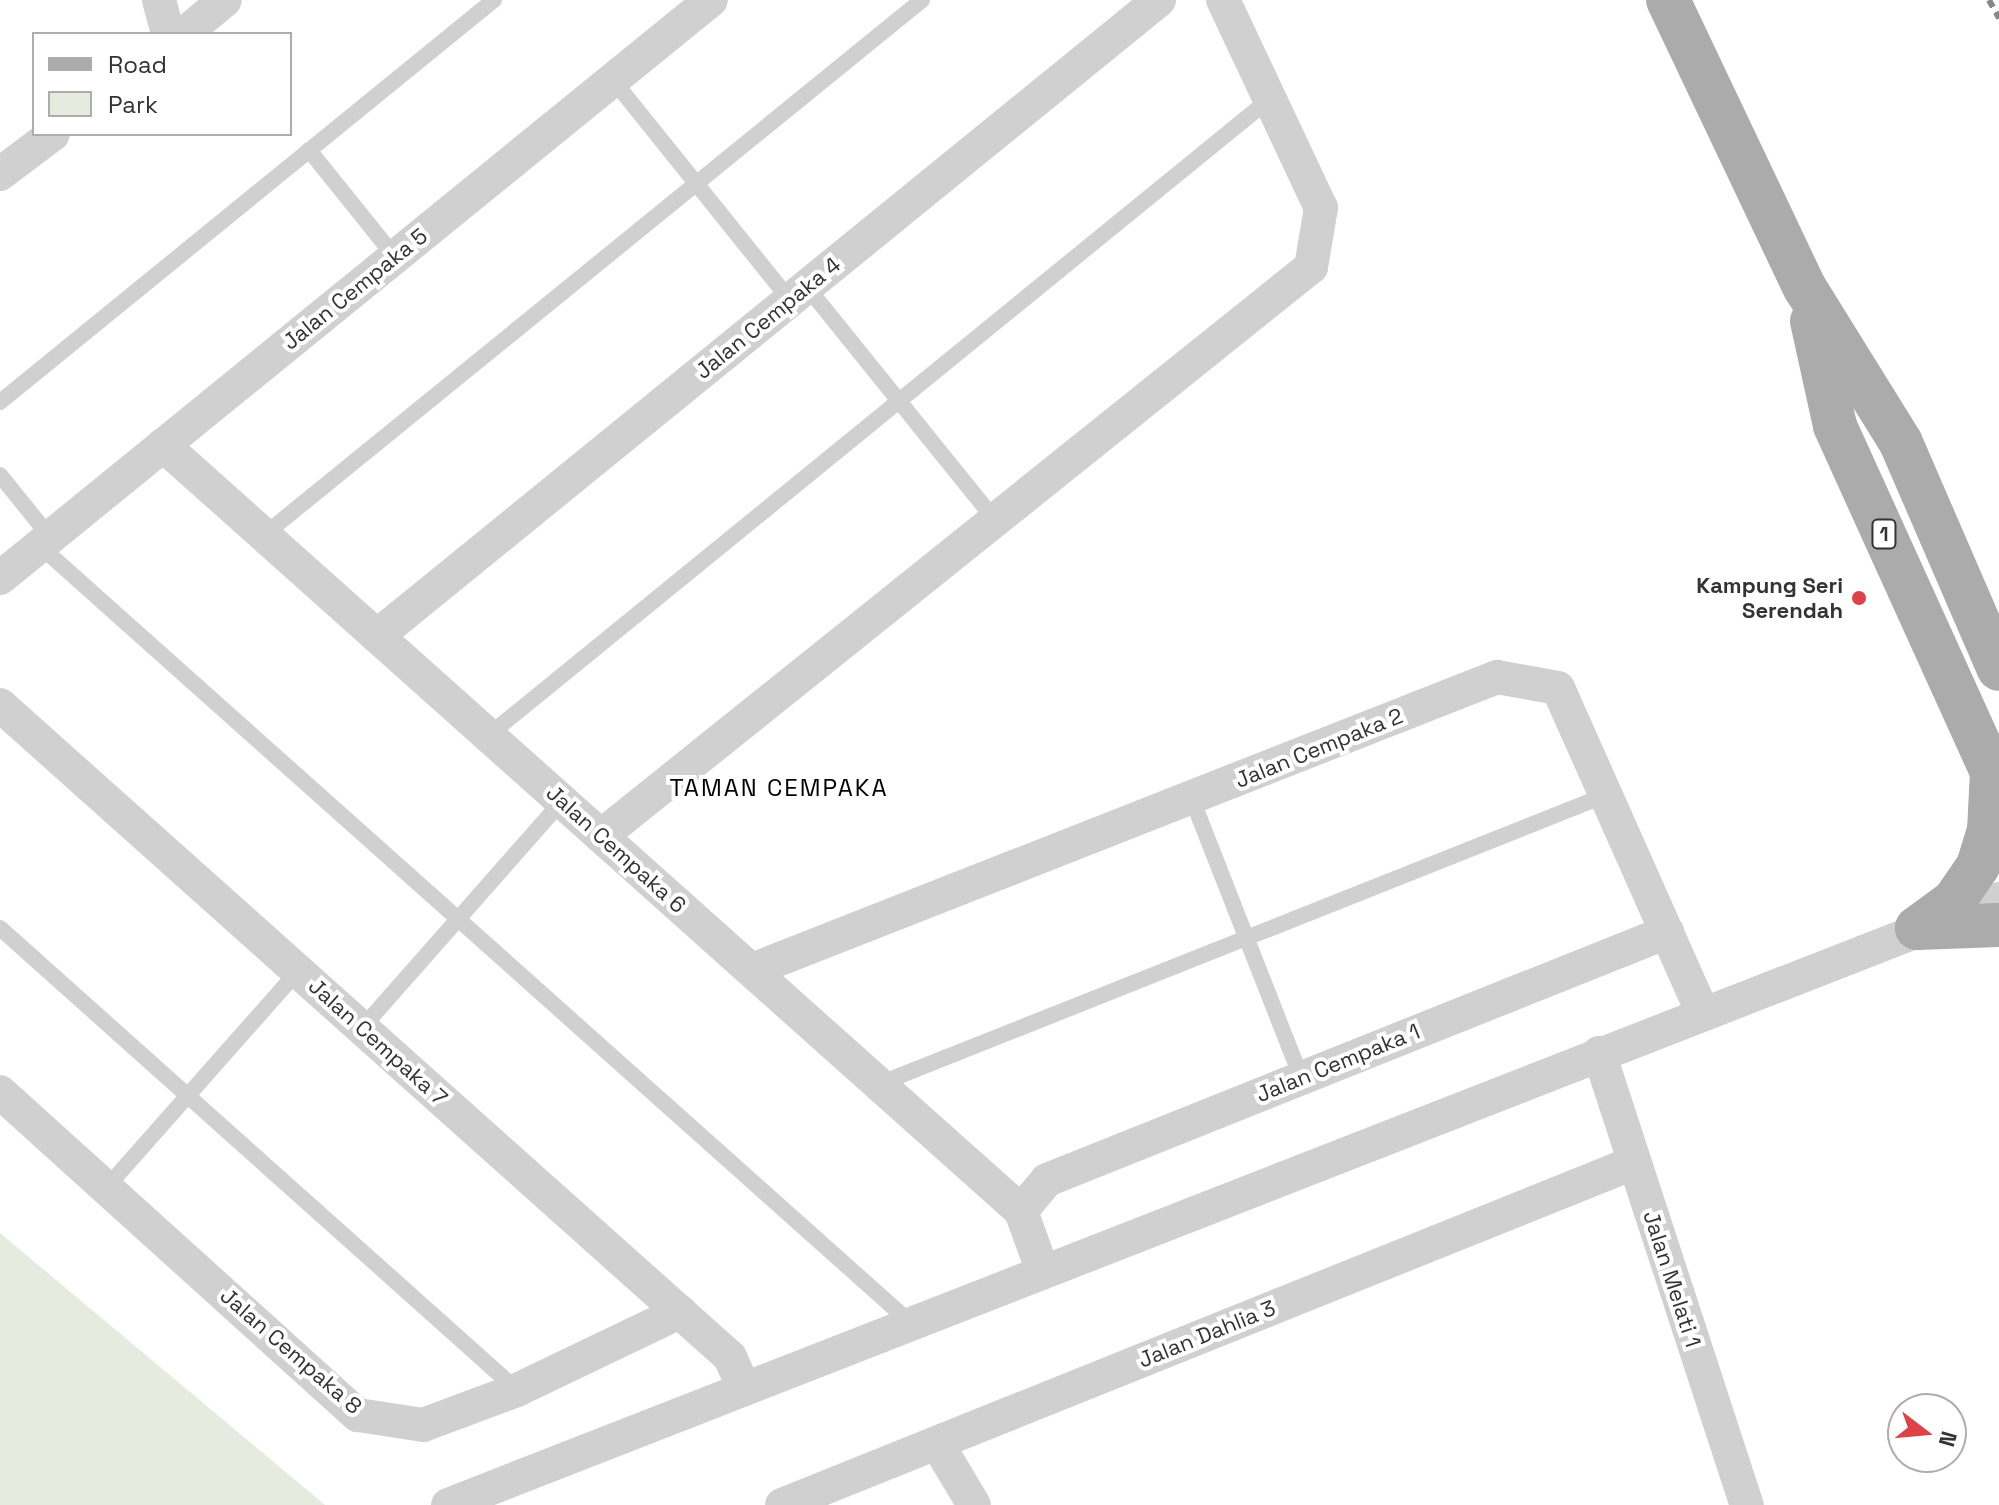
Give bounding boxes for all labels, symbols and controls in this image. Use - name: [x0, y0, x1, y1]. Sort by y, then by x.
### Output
- legend: [32, 32, 292, 136]
- text: Road: [108, 49, 167, 80]
- text: Park: [108, 89, 158, 120]
- street label: Jalan Cempaka 5: [277, 223, 433, 355]
- street label: Jalan Cempaka 4: [690, 251, 846, 385]
- road number: 1: [1870, 518, 1898, 550]
- place label: Kampung Seri Serendah: [1696, 572, 1843, 624]
- marker: Kampung Seri Serendah: [1850, 589, 1868, 607]
- street label: Jalan Cempaka 2: [1231, 702, 1407, 794]
- district label: TAMAN CEMPAKA: [669, 774, 889, 802]
- street label: Jalan Cempaka 6: [541, 779, 691, 919]
- street label: Jalan Cempaka 7: [303, 973, 453, 1111]
- street label: Jalan Cempaka 1: [1252, 1018, 1424, 1108]
- street label: Jalan Melati 1: [1637, 1207, 1707, 1351]
- street label: Jalan Cempaka 8: [215, 1282, 367, 1420]
- street label: Jalan Dahlia 3: [1135, 1295, 1279, 1373]
- north arrow: [1887, 1393, 1967, 1473]
- text: N: [1933, 1428, 1964, 1450]

